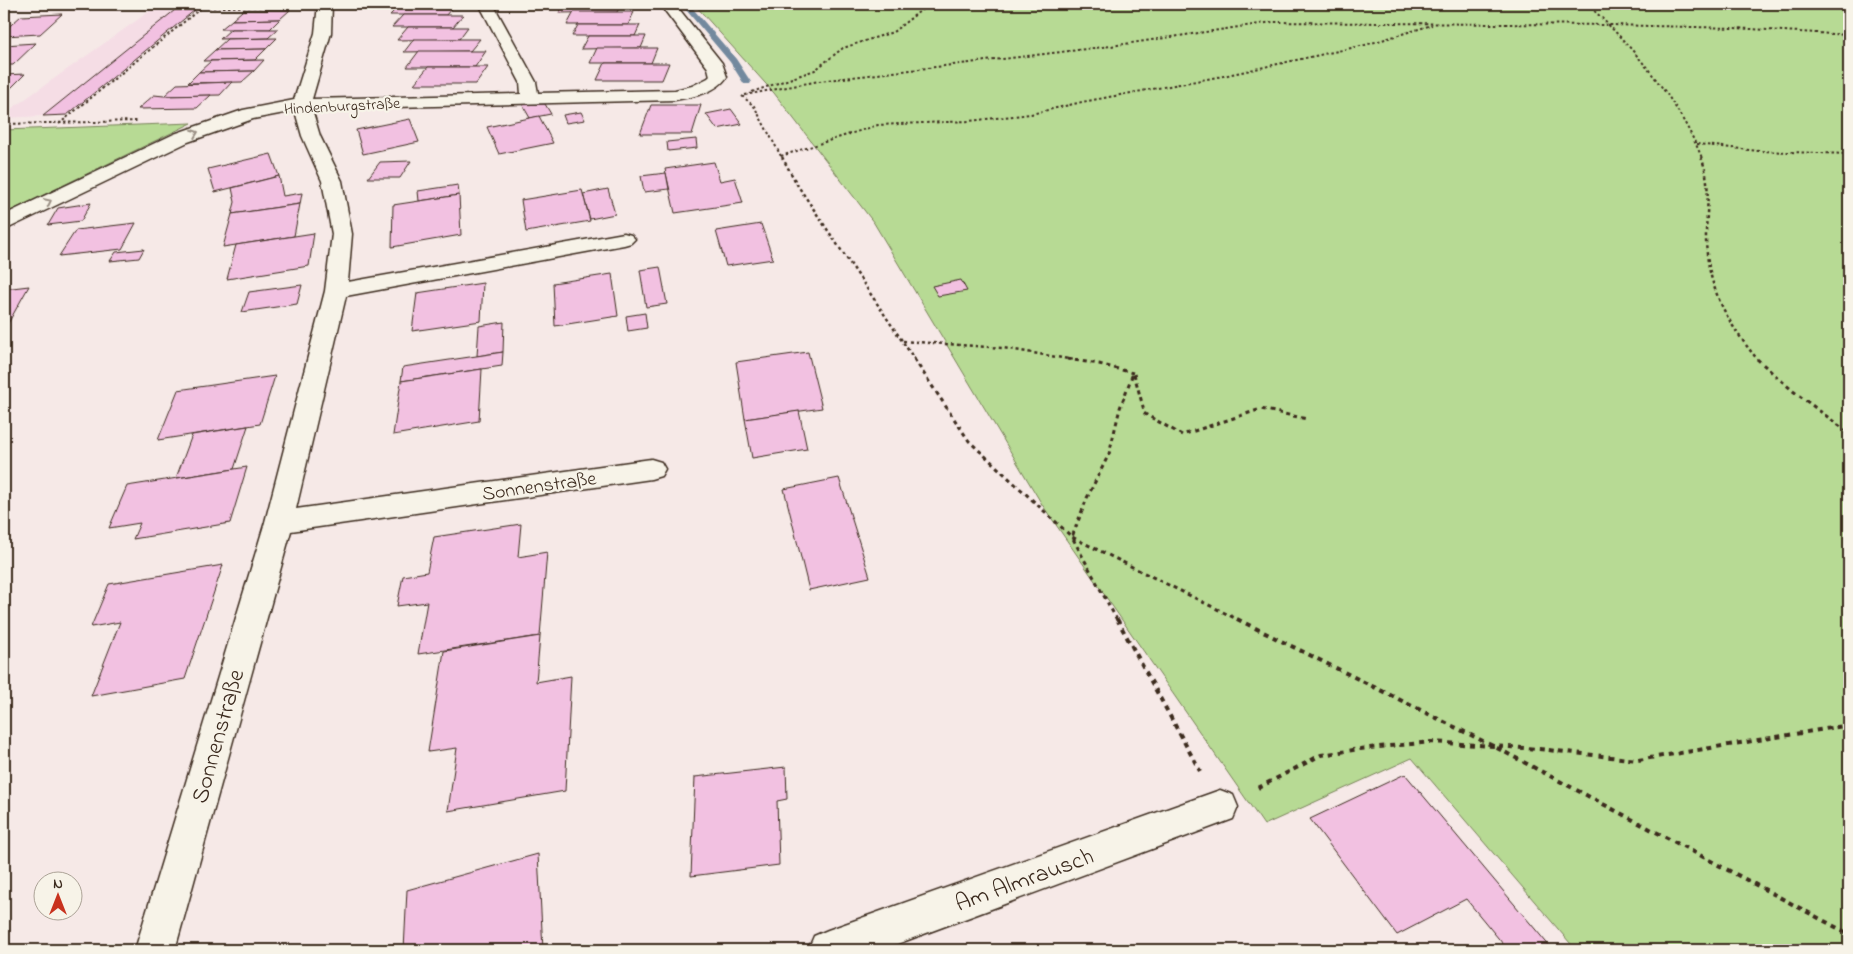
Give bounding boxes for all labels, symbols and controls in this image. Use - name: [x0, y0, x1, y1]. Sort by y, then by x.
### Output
- street label: Hindenburgstraße: [283, 92, 402, 122]
- one-way arrow: [190, 129, 199, 139]
- one-way arrow: [42, 198, 51, 208]
- street label: Sonnenstraße: [480, 465, 598, 510]
- street label: Sonnenstraße: [184, 665, 255, 808]
- street label: Am Almrausch: [951, 840, 1099, 923]
- north arrow: [32, 872, 82, 922]
- text: N: [53, 874, 63, 895]

